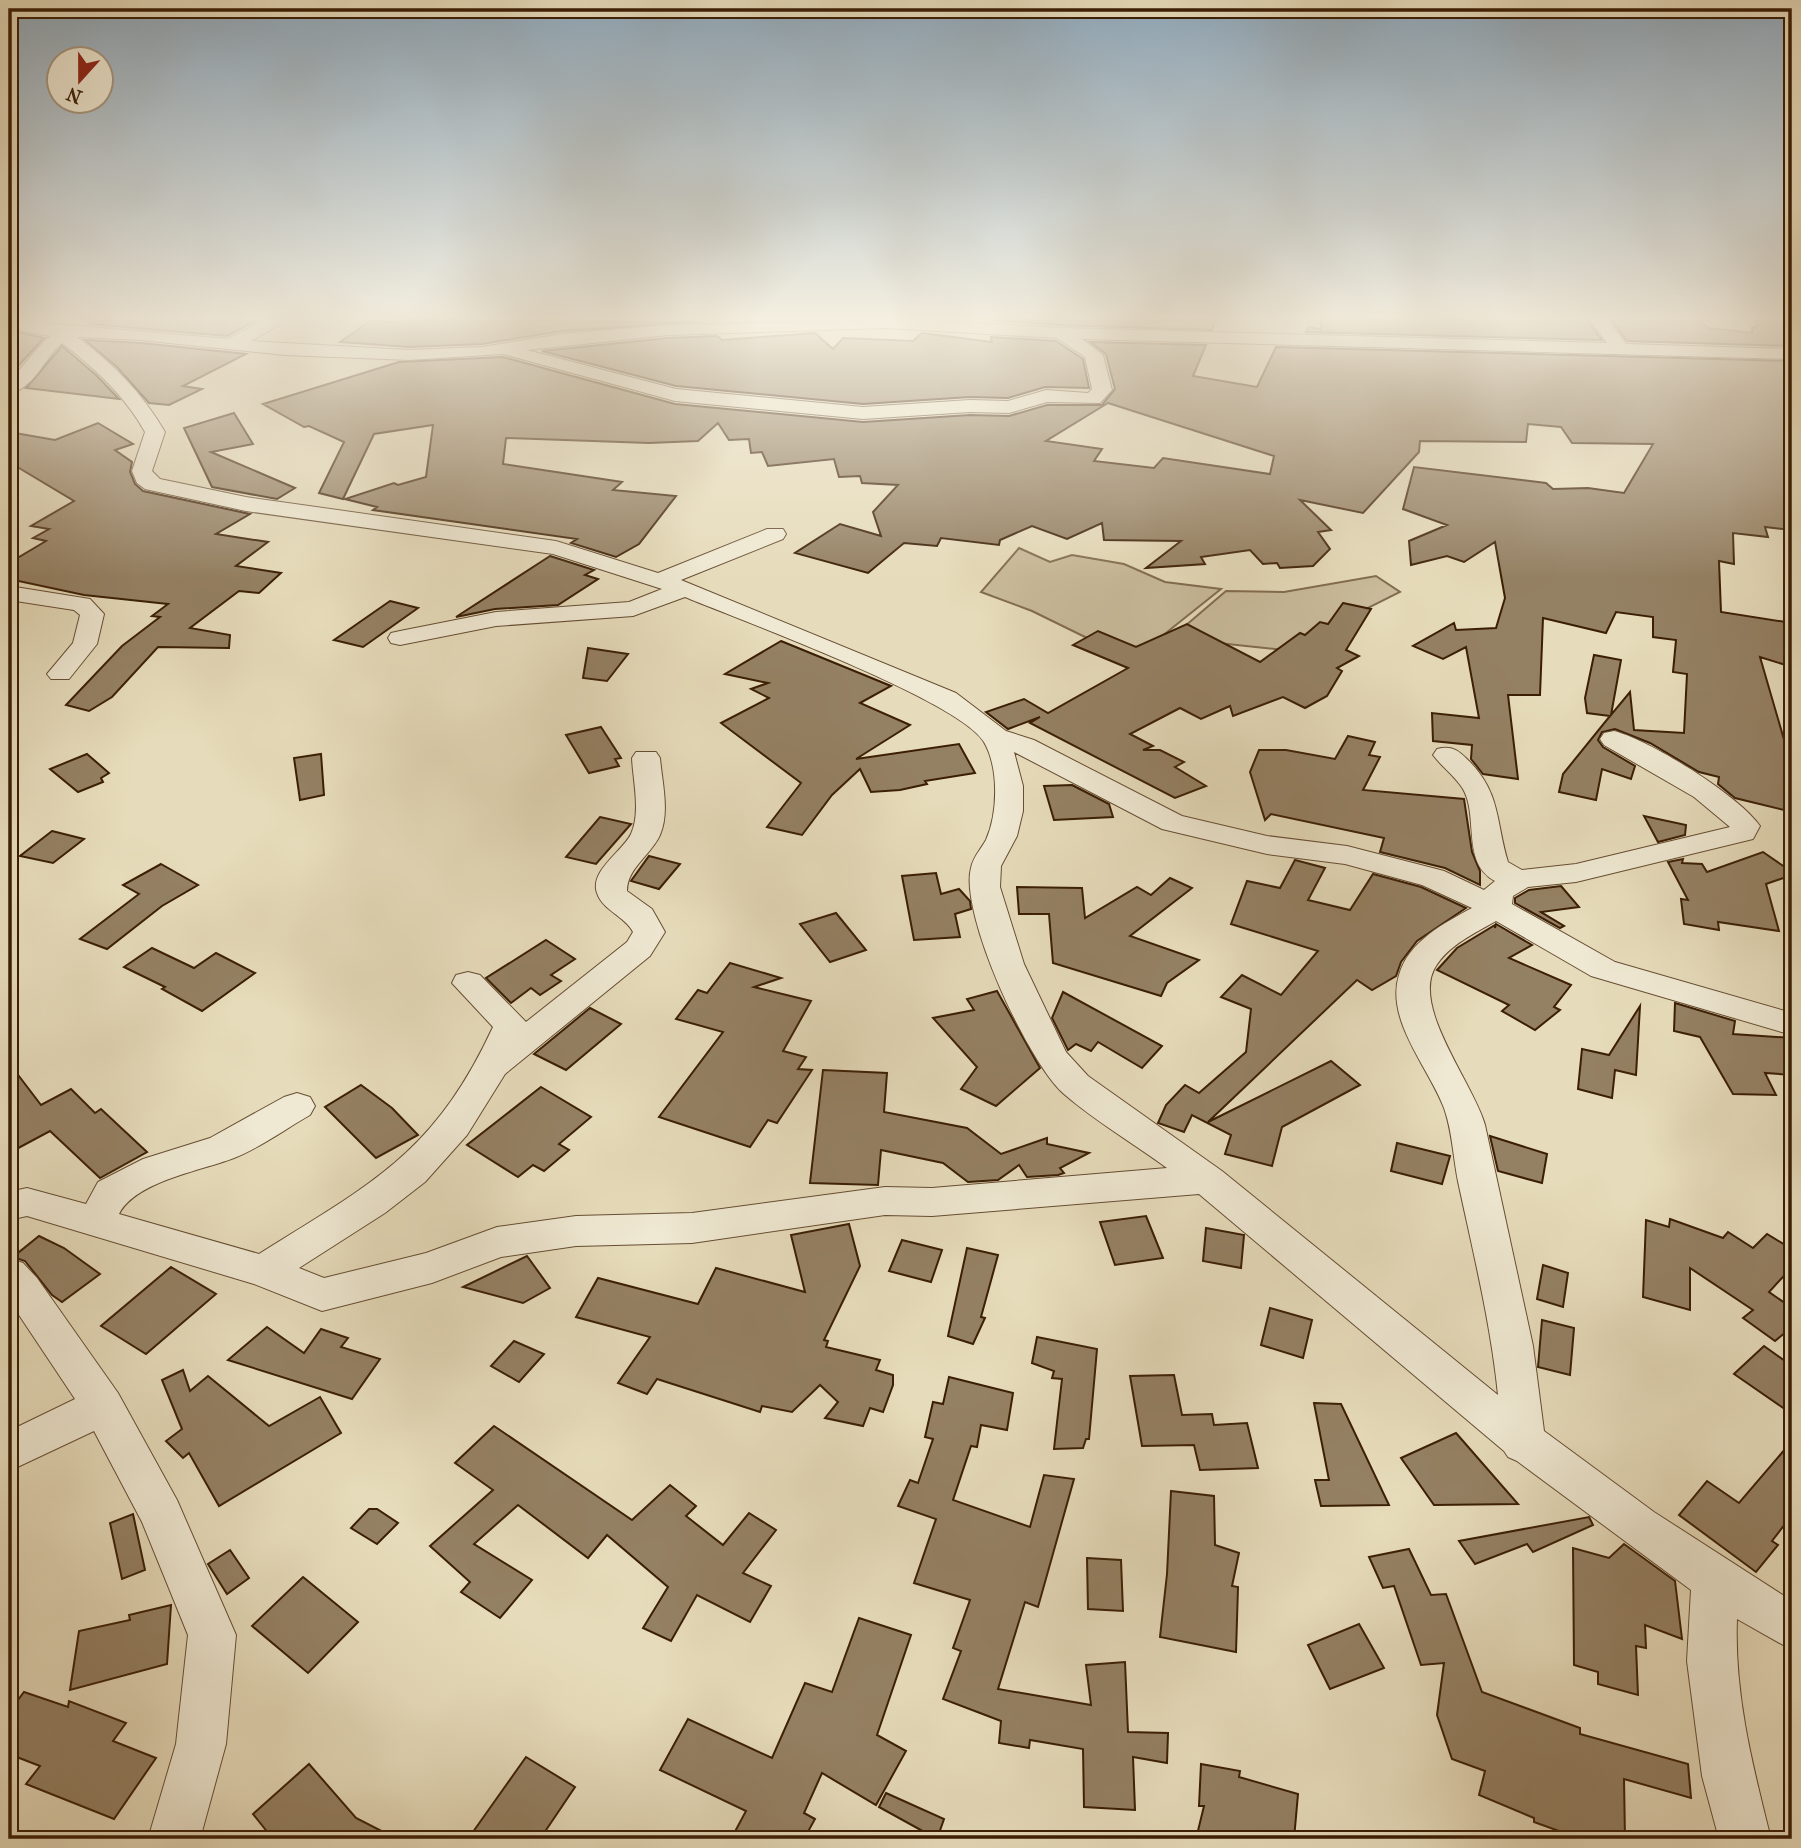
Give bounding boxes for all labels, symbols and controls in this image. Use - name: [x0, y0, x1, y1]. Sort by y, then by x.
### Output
- north arrow: [46, 46, 116, 116]
- text: N: [63, 82, 85, 108]

